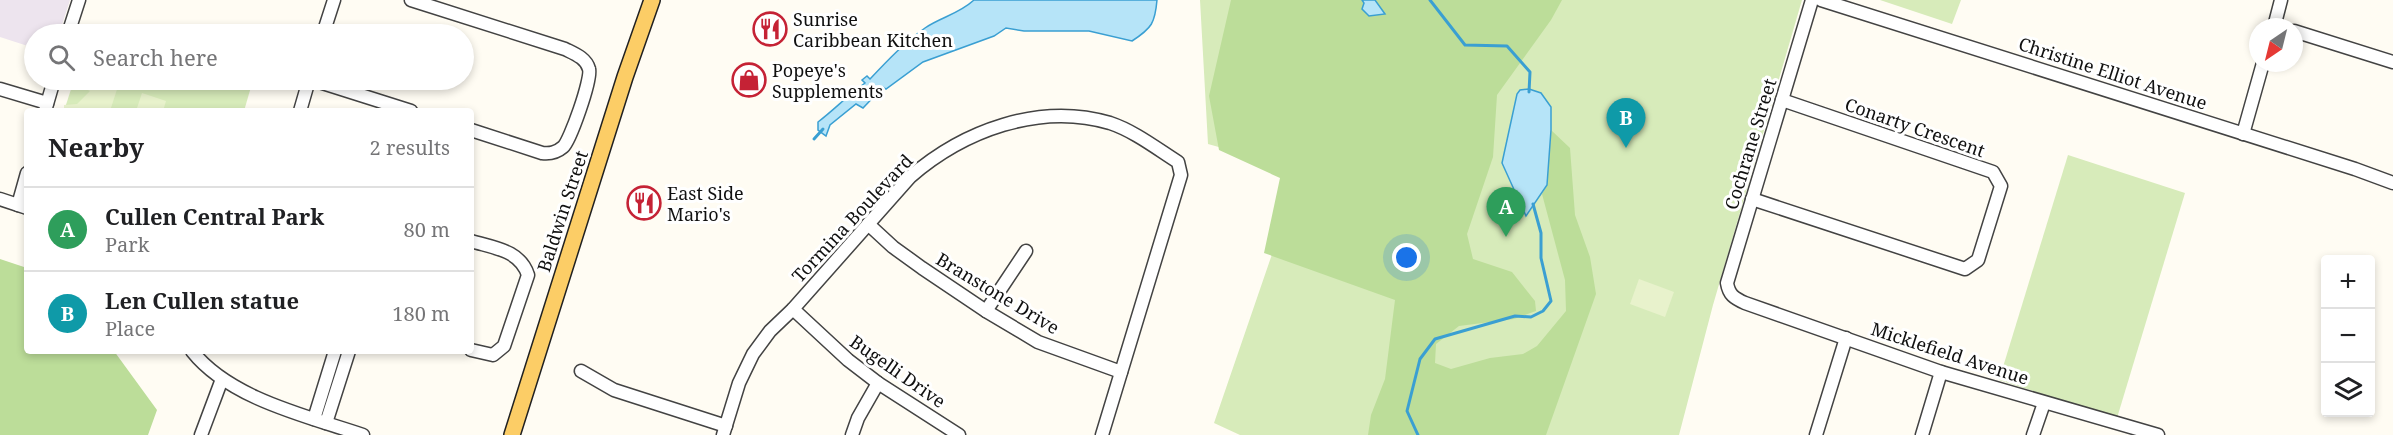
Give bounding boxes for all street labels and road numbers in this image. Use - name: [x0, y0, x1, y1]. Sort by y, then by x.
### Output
- street label: Christine Elliot Avenue: [2016, 31, 2210, 115]
- street label: Cochrane Street: [1719, 75, 1781, 213]
- street label: Conarty Crescent: [1842, 92, 1988, 162]
- street label: Baldwin Street: [531, 147, 593, 275]
- street label: Tormina Boulevard: [786, 149, 918, 287]
- street label: Branstone Drive: [932, 247, 1064, 339]
- street label: Micklefield Avenue: [1868, 316, 2032, 390]
- street label: Bugelli Drive: [845, 329, 951, 413]

